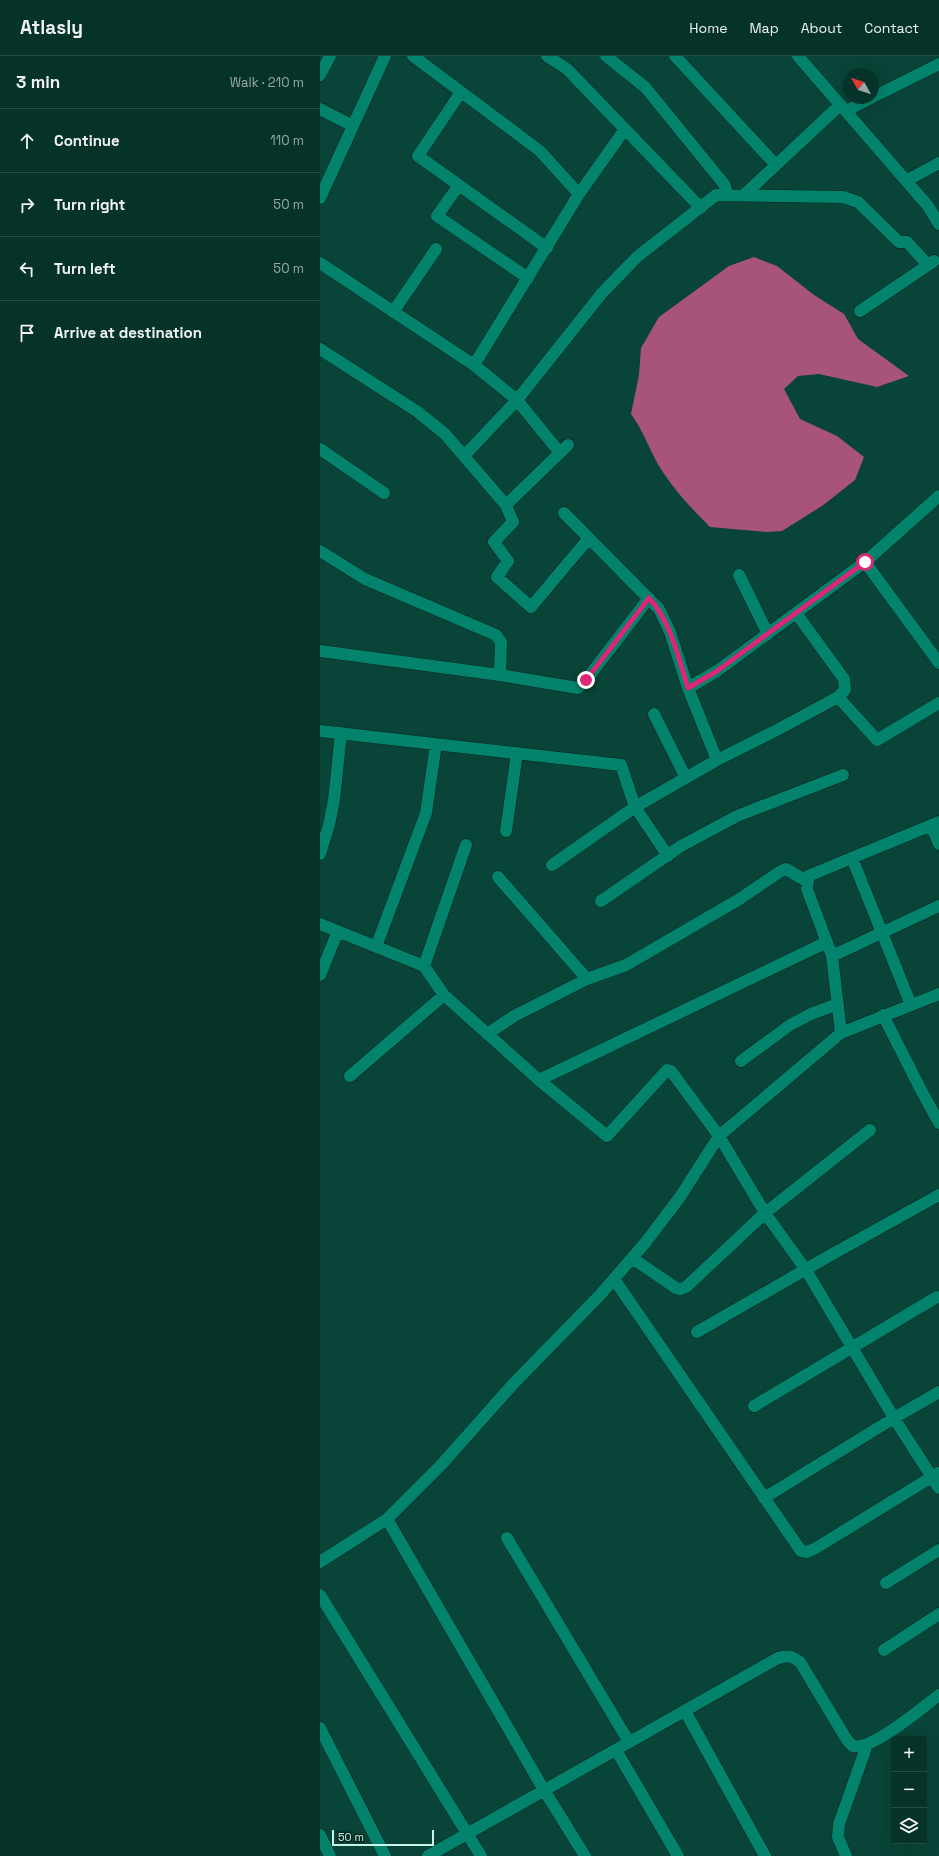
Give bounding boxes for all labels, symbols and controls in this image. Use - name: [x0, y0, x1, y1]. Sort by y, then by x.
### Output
- text: Atlasly: [20, 15, 83, 40]
- text: Home: [689, 19, 727, 37]
- text: Map: [749, 19, 779, 37]
- text: About: [801, 19, 842, 37]
- text: Contact: [864, 19, 919, 37]
- north arrow: [843, 68, 879, 104]
- text: 3 min: [16, 71, 60, 93]
- text: Walk · 210 m: [230, 74, 304, 91]
- icon: ahead: [16, 130, 38, 152]
- text: Continue: [54, 131, 120, 150]
- text: 110 m: [270, 132, 304, 149]
- icon: right: [16, 194, 38, 216]
- text: Turn right: [54, 195, 125, 214]
- text: 50 m: [273, 196, 304, 213]
- icon: left: [16, 258, 38, 280]
- text: Turn left: [54, 259, 116, 278]
- text: 50 m: [273, 260, 304, 277]
- icon: arrive: [16, 322, 38, 344]
- text: Arrive at destination: [54, 323, 202, 342]
- route start: [856, 553, 874, 571]
- route end: [577, 671, 595, 689]
- map controls: [891, 1736, 927, 1844]
- button: +: [891, 1736, 927, 1772]
- button: −: [891, 1772, 927, 1808]
- button: layers: [891, 1808, 927, 1844]
- scale bar: [332, 1828, 434, 1847]
- text: 50 m: [338, 1830, 364, 1844]

